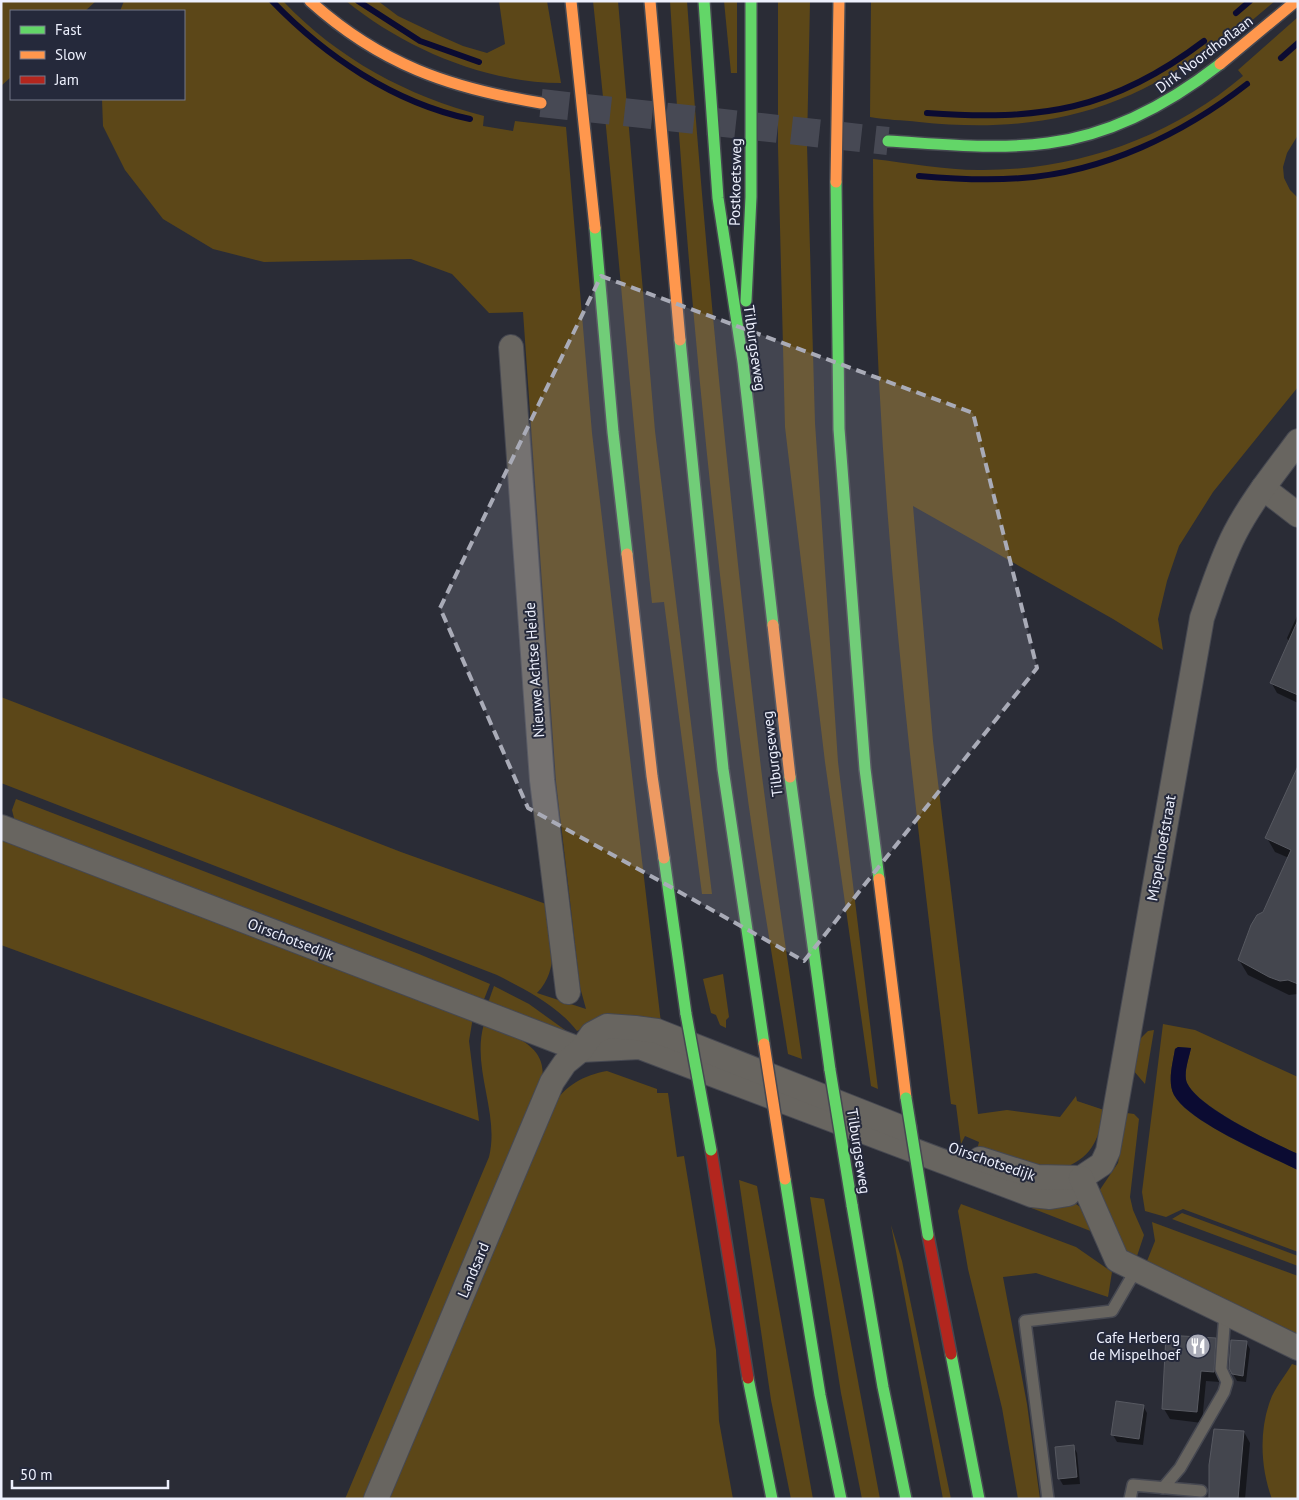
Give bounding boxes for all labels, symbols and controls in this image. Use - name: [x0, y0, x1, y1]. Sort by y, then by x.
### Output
- legend: [10, 10, 185, 100]
- street label: Dirk Noordhoflaan: [1152, 11, 1256, 97]
- text: Fast: [55, 20, 82, 39]
- text: Slow: [55, 45, 86, 64]
- text: Jam: [54, 70, 79, 89]
- street label: Postkoetsweg: [725, 138, 745, 226]
- street label: Tilburgseweg: [740, 304, 770, 392]
- street label: Nieuwe Achtse Heide: [520, 602, 548, 738]
- street label: Tilburgseweg: [757, 710, 787, 798]
- street label: Mispelhoefstraat: [1142, 793, 1180, 903]
- street label: Oirschotsedijk: [245, 914, 338, 964]
- street label: Tilburgseweg: [843, 1107, 875, 1195]
- street label: Oirschotsedijk: [946, 1137, 1039, 1185]
- street label: Landsard: [453, 1240, 493, 1300]
- place label: Cafe Herberg de Mispelhoef: [1089, 1328, 1181, 1364]
- restaurant icon: Cafe Herberg de Mispelhoef: [1185, 1333, 1211, 1359]
- scale bar: [12, 1458, 169, 1490]
- text: 50 m: [20, 1465, 53, 1484]

